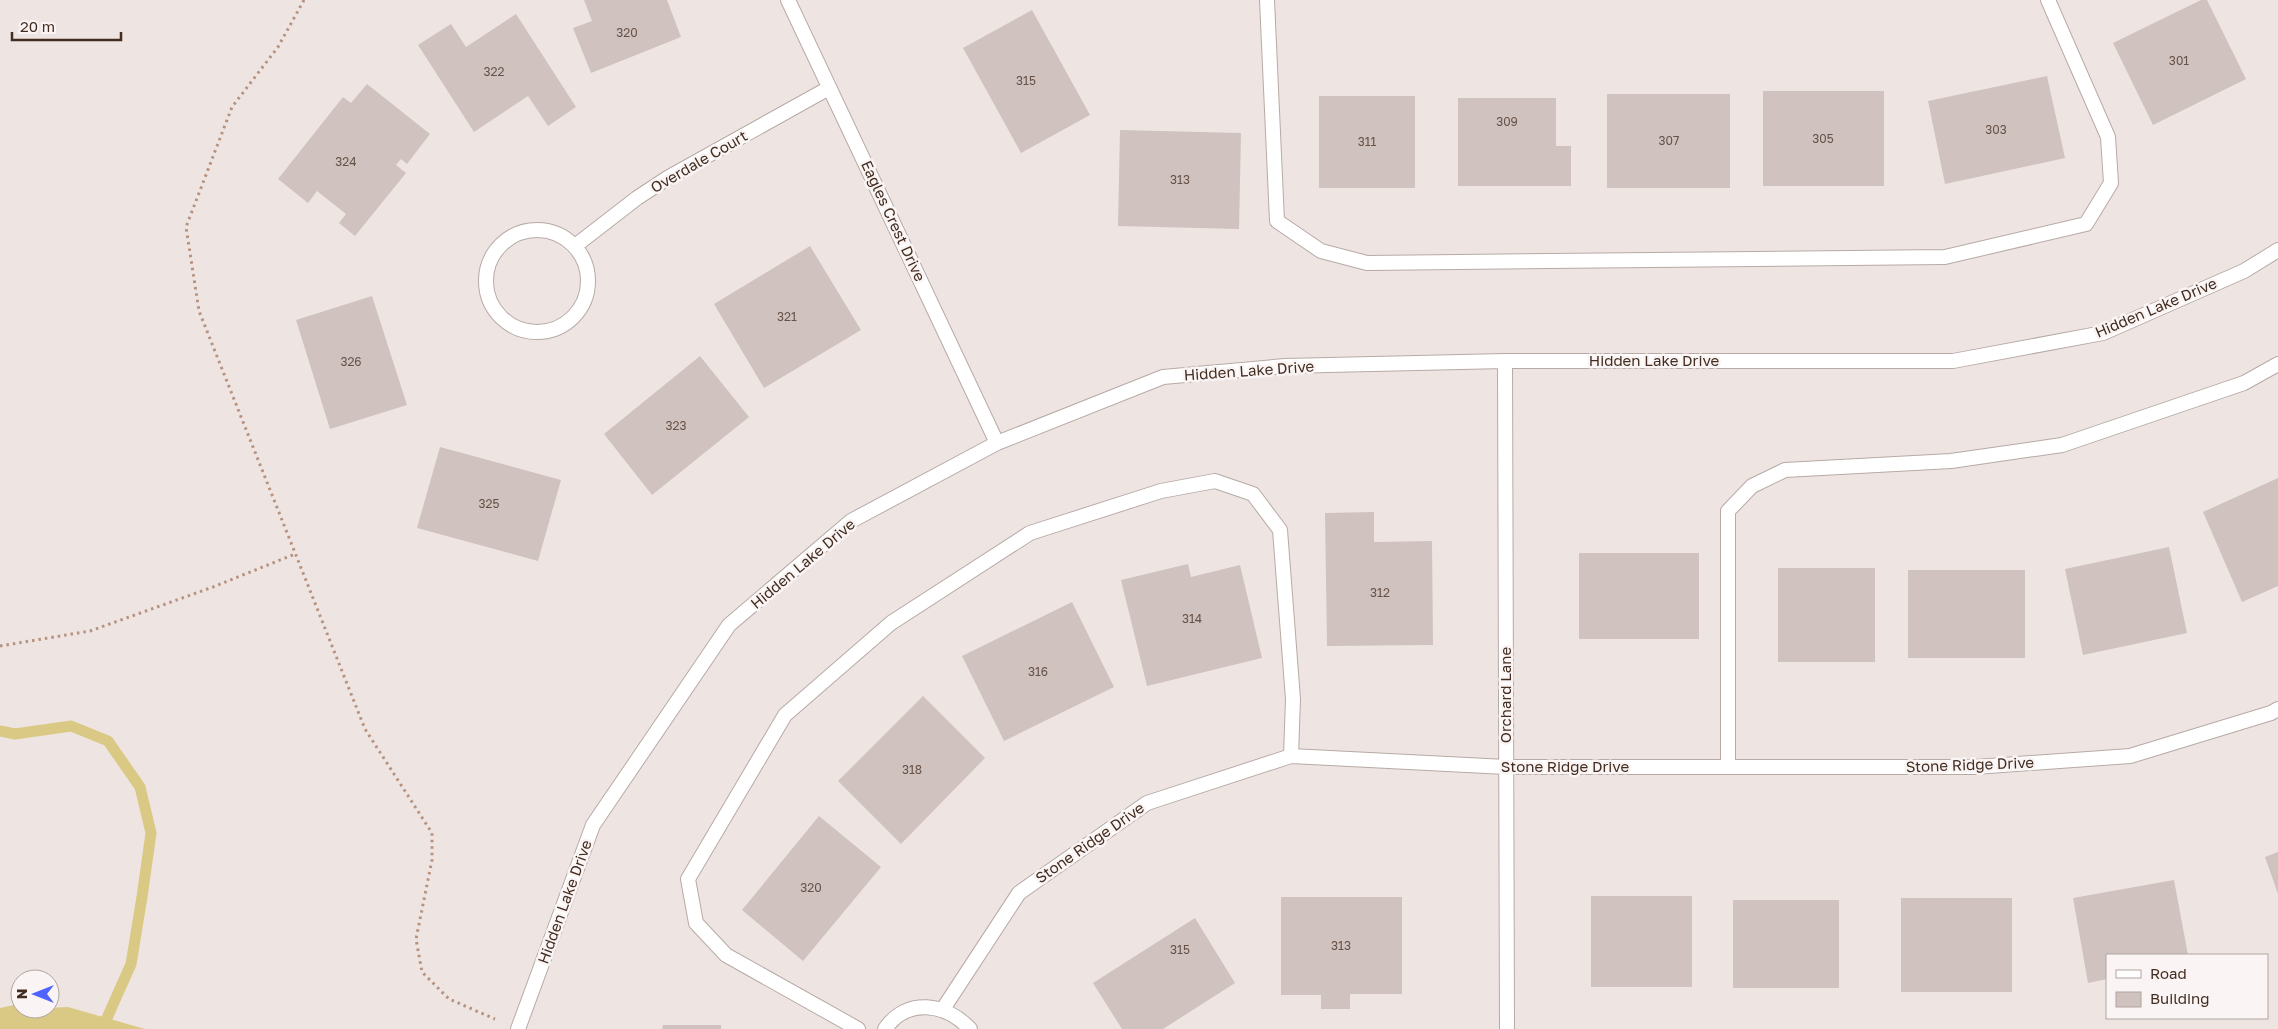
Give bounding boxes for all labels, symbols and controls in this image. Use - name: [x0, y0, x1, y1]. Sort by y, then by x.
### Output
- scale bar: [12, 10, 121, 42]
- text: 20 m: [20, 17, 55, 35]
- house number: 320: [616, 25, 638, 40]
- house number: 301: [2169, 53, 2189, 68]
- house number: 322: [484, 64, 505, 79]
- house number: 315: [1016, 73, 1036, 88]
- house number: 309: [1496, 114, 1518, 129]
- house number: 303: [1985, 122, 2007, 137]
- street label: Overdale Court: [647, 126, 750, 196]
- house number: 305: [1812, 131, 1834, 146]
- house number: 307: [1659, 133, 1679, 148]
- house number: 311: [1358, 134, 1377, 149]
- house number: 324: [335, 154, 357, 169]
- street label: Eagles Crest Drive: [858, 157, 930, 284]
- house number: 313: [1170, 172, 1190, 187]
- street label: Hidden Lake Drive: [2092, 273, 2219, 341]
- house number: 321: [777, 309, 797, 324]
- street label: Hidden Lake Drive: [1589, 351, 1720, 369]
- house number: 326: [340, 354, 362, 369]
- street label: Hidden Lake Drive: [1183, 356, 1315, 384]
- house number: 323: [665, 418, 687, 433]
- house number: 325: [479, 496, 500, 511]
- street label: Hidden Lake Drive: [747, 514, 858, 612]
- house number: 312: [1370, 585, 1390, 600]
- house number: 314: [1182, 611, 1202, 626]
- street label: Orchard Lane: [1496, 646, 1514, 743]
- house number: 316: [1028, 664, 1048, 679]
- street label: Stone Ridge Drive: [1906, 753, 2035, 775]
- street label: Stone Ridge Drive: [1501, 757, 1629, 775]
- house number: 318: [902, 762, 922, 777]
- street label: Stone Ridge Drive: [1032, 798, 1147, 886]
- street label: Hidden Lake Drive: [533, 837, 595, 966]
- house number: 320: [800, 880, 822, 895]
- house number: 313: [1331, 938, 1351, 953]
- house number: 315: [1170, 942, 1190, 957]
- legend: [2106, 954, 2268, 1019]
- text: Road: [2150, 964, 2187, 982]
- north arrow: [10, 969, 60, 1019]
- text: N: [13, 989, 30, 999]
- text: Building: [2150, 989, 2210, 1007]

